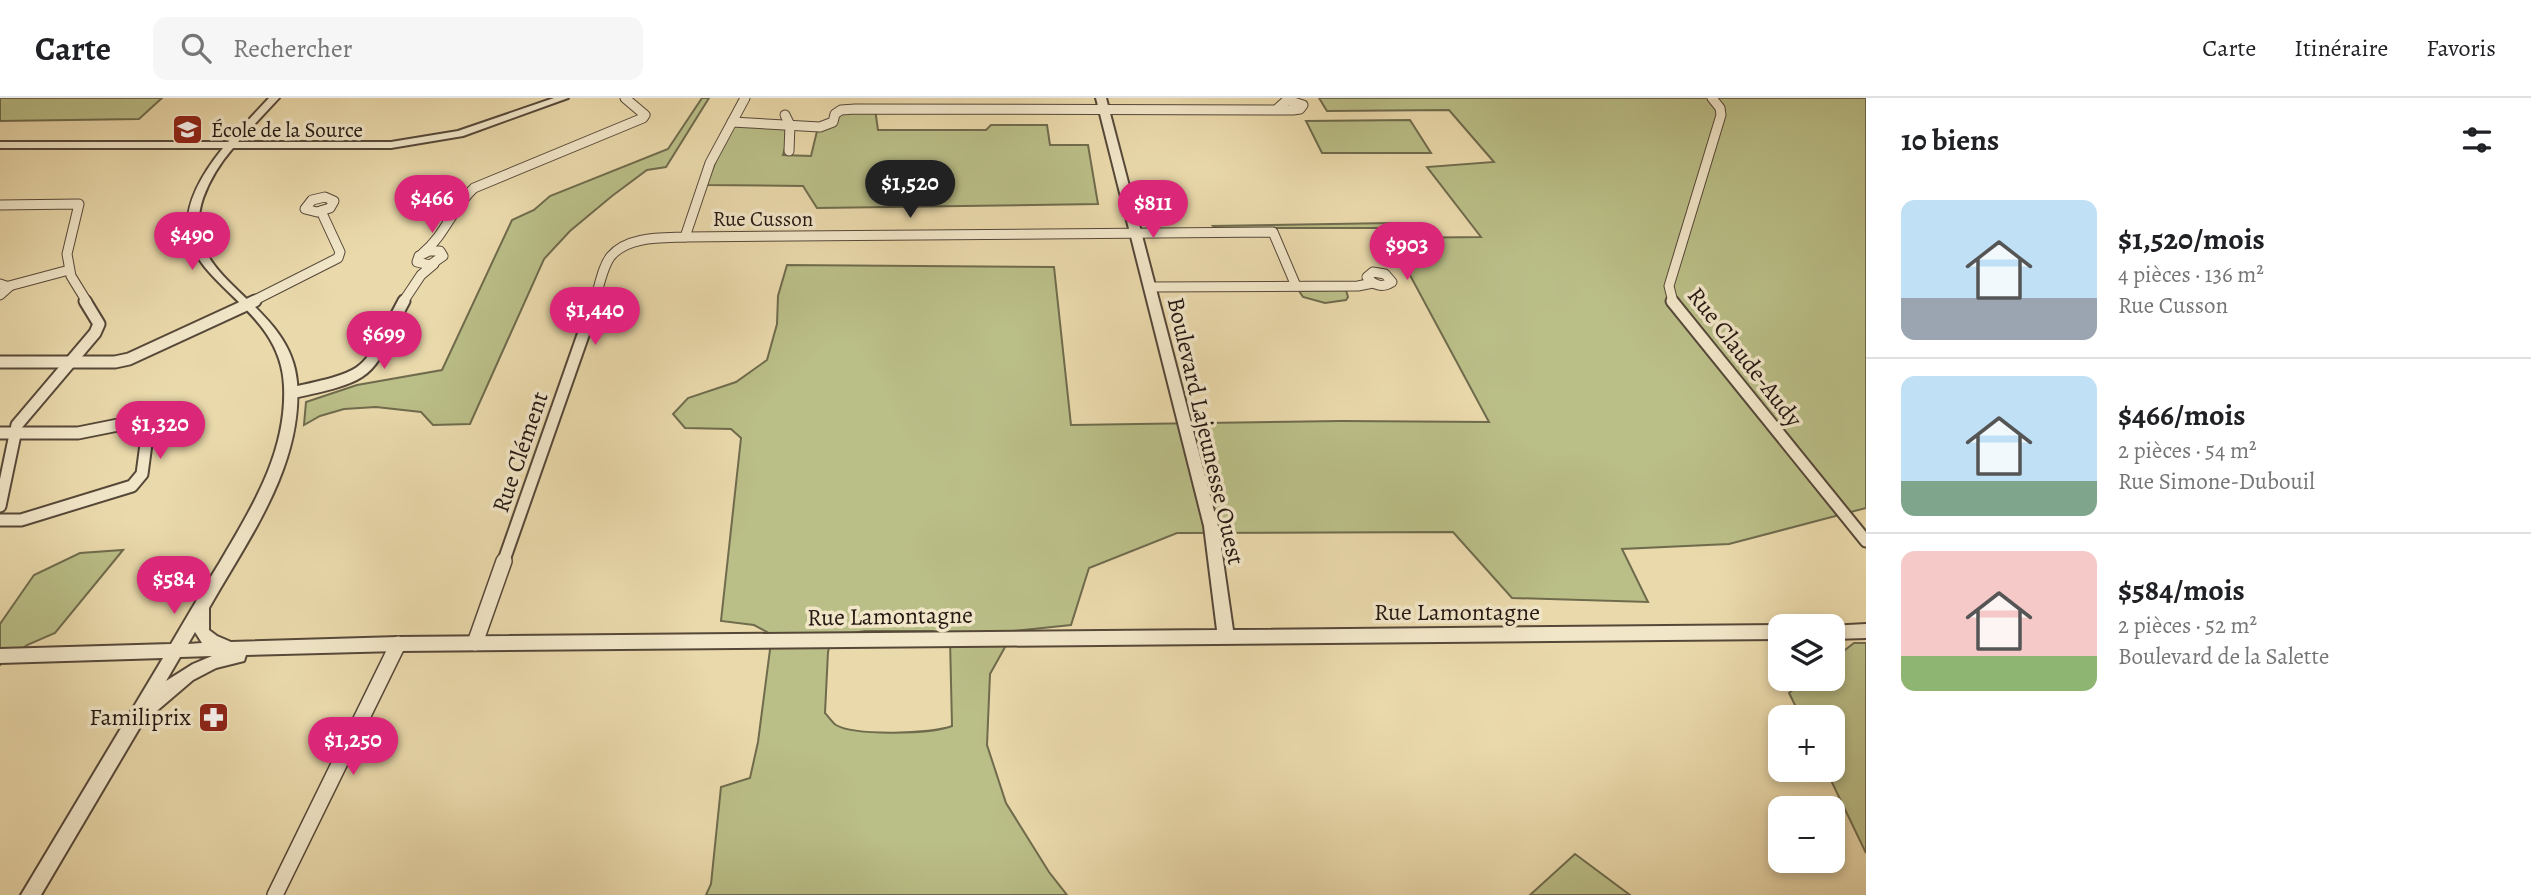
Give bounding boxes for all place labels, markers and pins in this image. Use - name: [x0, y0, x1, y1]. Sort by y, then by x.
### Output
- school or university icon: École de la Source: [171, 113, 205, 147]
- place label: École de la Source: [211, 116, 363, 144]
- pin: $1,520: [853, 160, 967, 220]
- pin: $466: [391, 176, 473, 235]
- pin: $811: [1112, 180, 1194, 240]
- pin: $490: [151, 212, 233, 272]
- pin: $903: [1366, 222, 1448, 282]
- pin: $1,440: [538, 288, 652, 347]
- pin: $699: [343, 312, 425, 371]
- pin: $1,320: [103, 402, 217, 461]
- pin: $584: [133, 556, 215, 616]
- pharmacy icon: Familiprix: [197, 700, 231, 734]
- place label: Familiprix: [89, 701, 192, 733]
- pin: $1,250: [296, 718, 410, 777]

